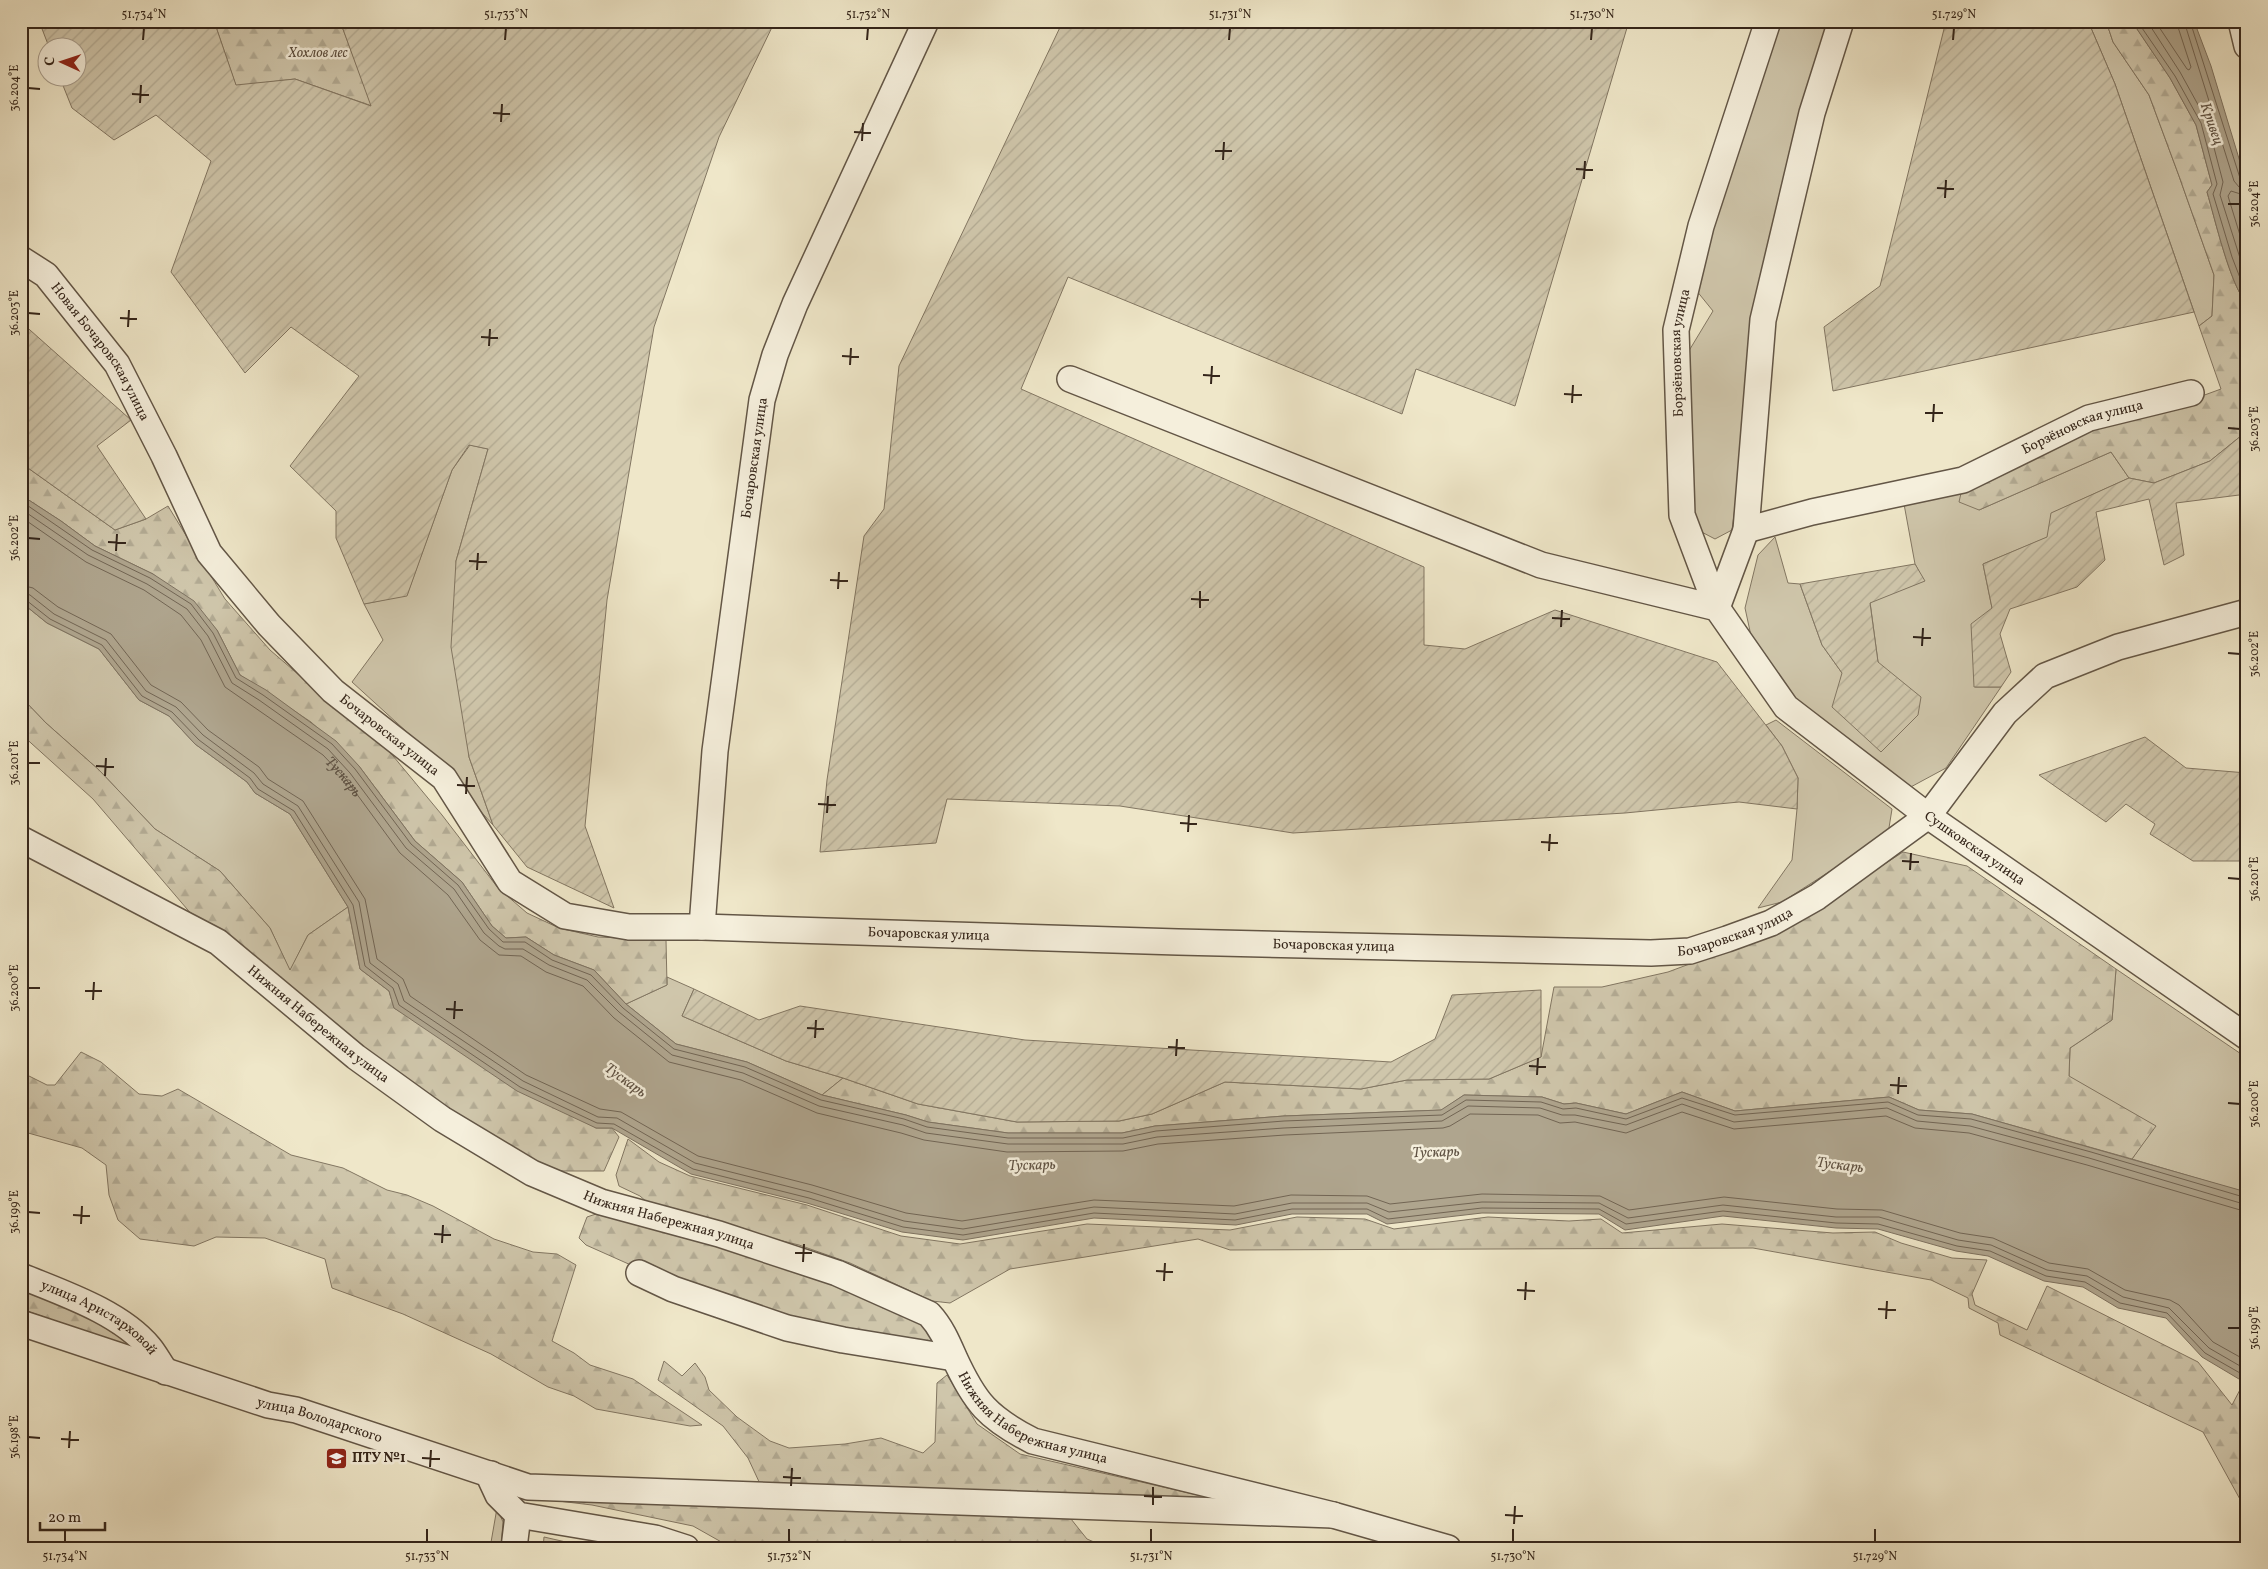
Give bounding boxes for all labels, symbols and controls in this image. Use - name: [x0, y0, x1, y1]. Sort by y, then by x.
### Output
- text: 51.734°N: [122, 7, 167, 23]
- text: 51.733°N: [484, 7, 528, 23]
- text: 51.732°N: [846, 7, 890, 23]
- text: 51.731°N: [1209, 7, 1251, 23]
- text: 51.730°N: [1570, 7, 1614, 23]
- text: 51.729°N: [1932, 7, 1976, 23]
- north arrow: [38, 38, 88, 88]
- park label: Хохлов лес: [287, 44, 348, 63]
- text: С: [41, 56, 60, 66]
- text: 36.204°E: [7, 65, 23, 111]
- water label: Кривец: [2194, 100, 2228, 148]
- text: 36.204°E: [2247, 181, 2263, 227]
- street label: Новая Бочаровская улица: [46, 279, 154, 424]
- street label: Борзёновская улица: [1666, 287, 1695, 417]
- text: 36.203°E: [7, 290, 23, 336]
- street label: Бочаровская улица: [737, 396, 773, 520]
- street label: Борзёновская улица: [2019, 396, 2145, 459]
- text: 36.203°E: [2247, 406, 2263, 452]
- text: 36.202°E: [7, 515, 23, 561]
- text: 36.202°E: [2247, 631, 2263, 677]
- street label: Бочаровская улица: [335, 690, 443, 780]
- text: 36.201°E: [7, 741, 23, 785]
- water label: Тускарь: [320, 752, 366, 802]
- street label: Сушковская улица: [1920, 807, 2029, 890]
- text: 36.201°E: [2247, 857, 2263, 901]
- street label: Бочаровская улица: [1677, 903, 1796, 961]
- street label: Бочаровская улица: [867, 923, 990, 946]
- street label: Бочаровская улица: [1272, 935, 1395, 957]
- street label: Нижняя Набережная улица: [243, 961, 393, 1087]
- text: 36.200°E: [7, 964, 23, 1012]
- water label: Тускарь: [600, 1059, 650, 1103]
- text: 36.200°E: [2247, 1080, 2263, 1128]
- water label: Тускарь: [1412, 1142, 1460, 1164]
- water label: Тускарь: [1815, 1153, 1865, 1179]
- water label: Тускарь: [1008, 1155, 1056, 1177]
- street label: Нижняя Набережная улица: [580, 1186, 757, 1255]
- text: 36.199°E: [7, 1190, 23, 1234]
- street label: улица Аристарховой: [38, 1275, 162, 1359]
- text: 36.199°E: [2247, 1306, 2263, 1350]
- street label: Нижняя Набережная улица: [953, 1368, 1109, 1469]
- street label: улица Володарского: [254, 1392, 385, 1447]
- text: 36.198°E: [7, 1415, 23, 1459]
- school or university icon: ПТУ №1: [324, 1446, 348, 1470]
- place label: ПТУ №1: [352, 1449, 406, 1468]
- scale bar: [40, 1499, 105, 1531]
- text: 20 m: [48, 1508, 81, 1529]
- text: 51.734°N: [43, 1549, 88, 1565]
- text: 51.733°N: [405, 1549, 449, 1565]
- text: 51.732°N: [767, 1549, 811, 1565]
- text: 51.731°N: [1130, 1549, 1172, 1565]
- text: 51.730°N: [1491, 1549, 1535, 1565]
- text: 51.729°N: [1853, 1549, 1897, 1565]

